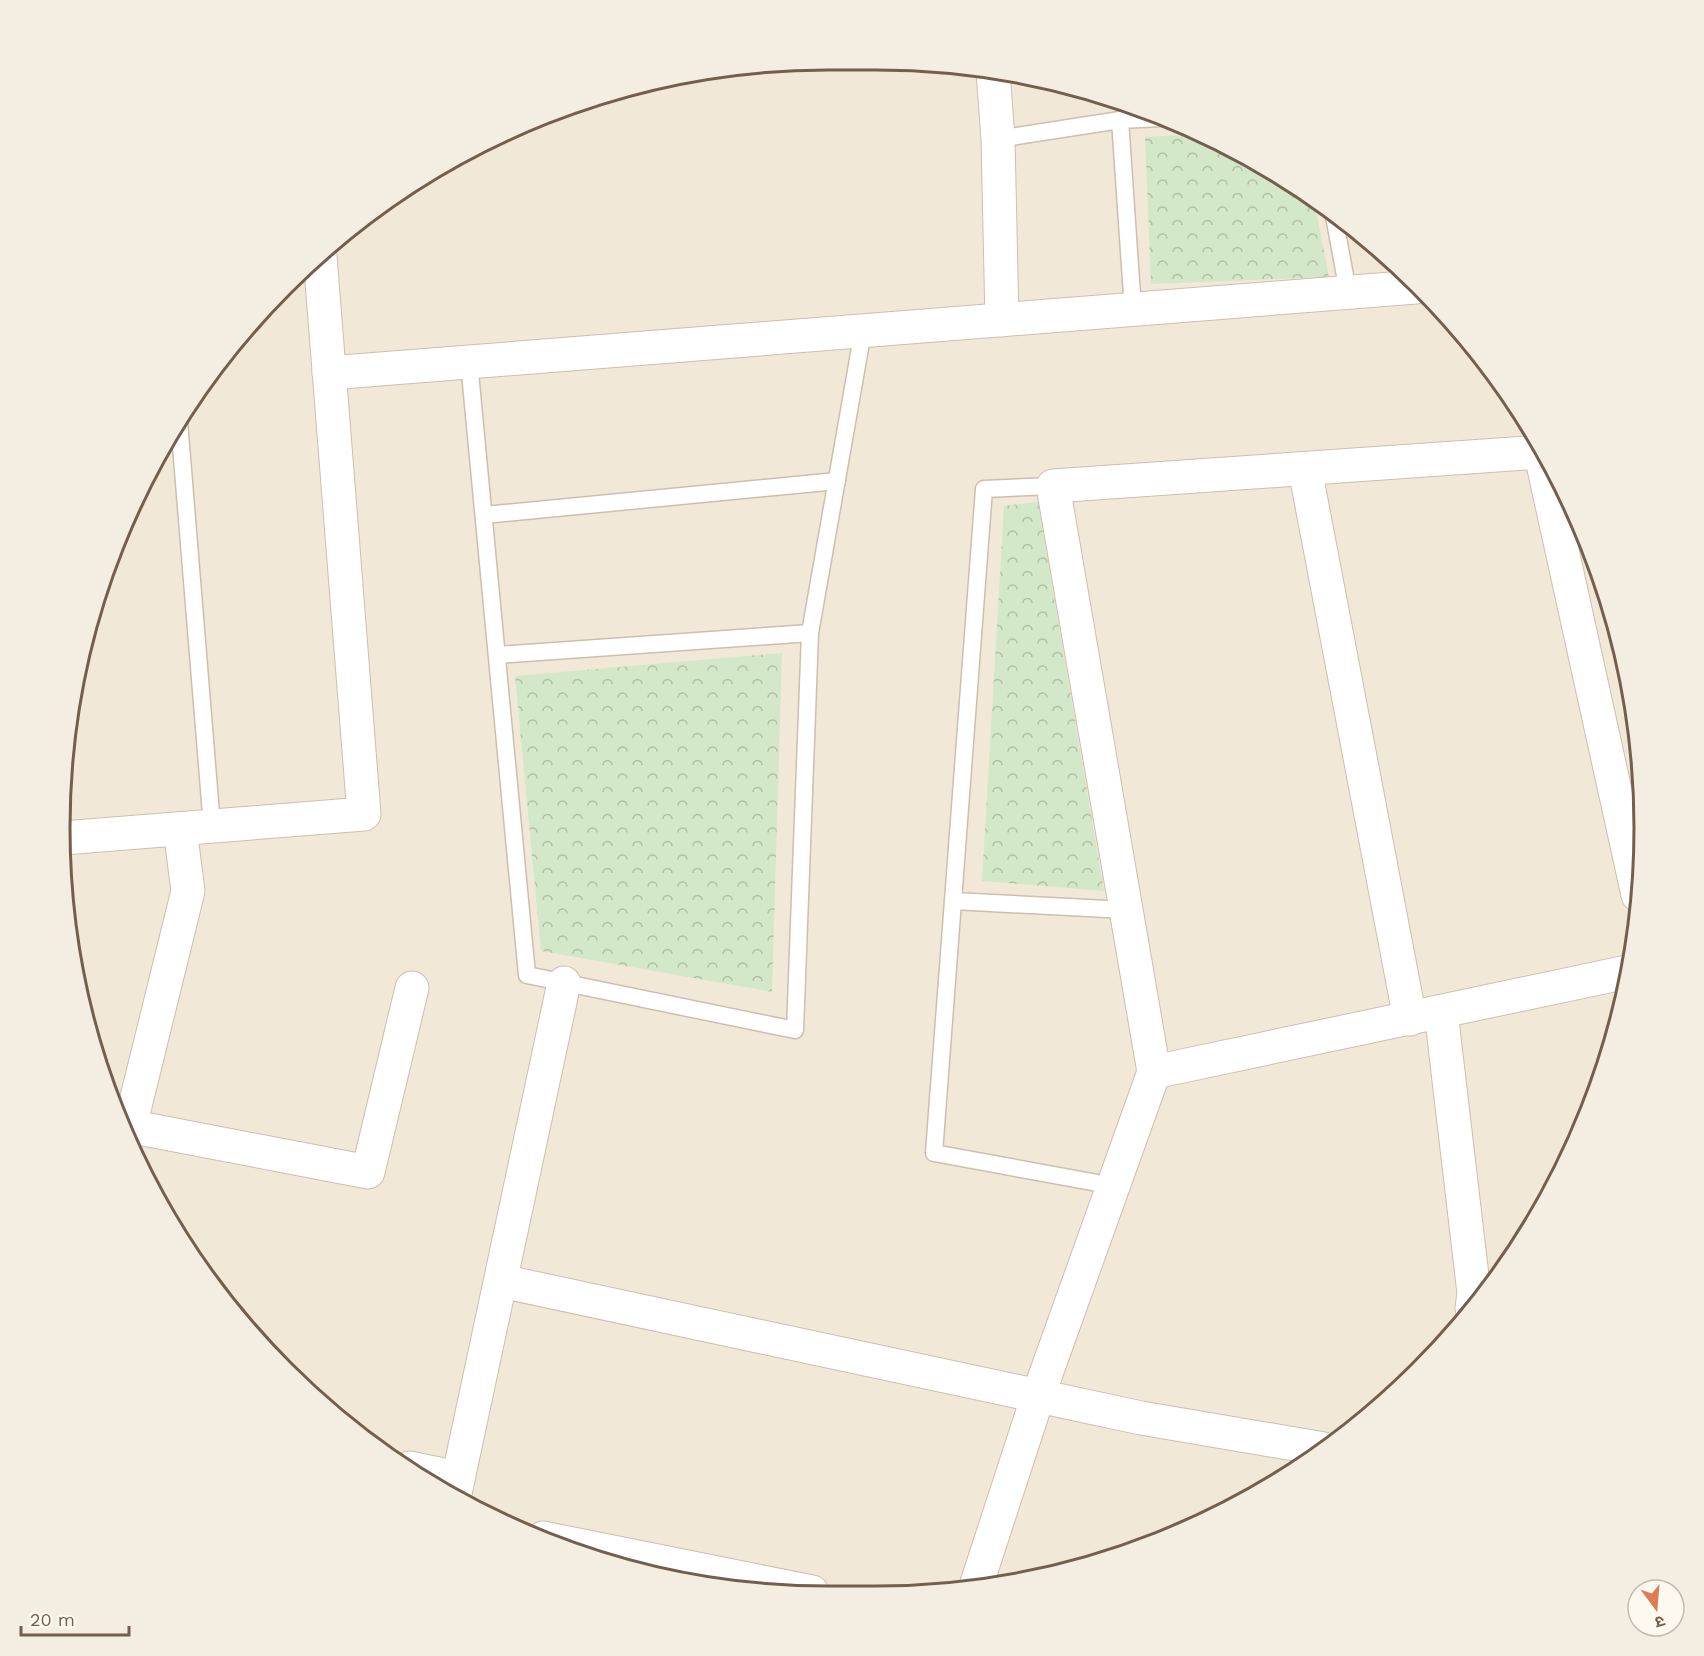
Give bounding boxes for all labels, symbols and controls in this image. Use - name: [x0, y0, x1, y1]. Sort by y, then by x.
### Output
- north arrow: [1626, 1578, 1686, 1638]
- scale bar: [21, 1599, 129, 1637]
- text: 20 m: [30, 1609, 75, 1630]
- text: उ: [1652, 1612, 1667, 1633]

